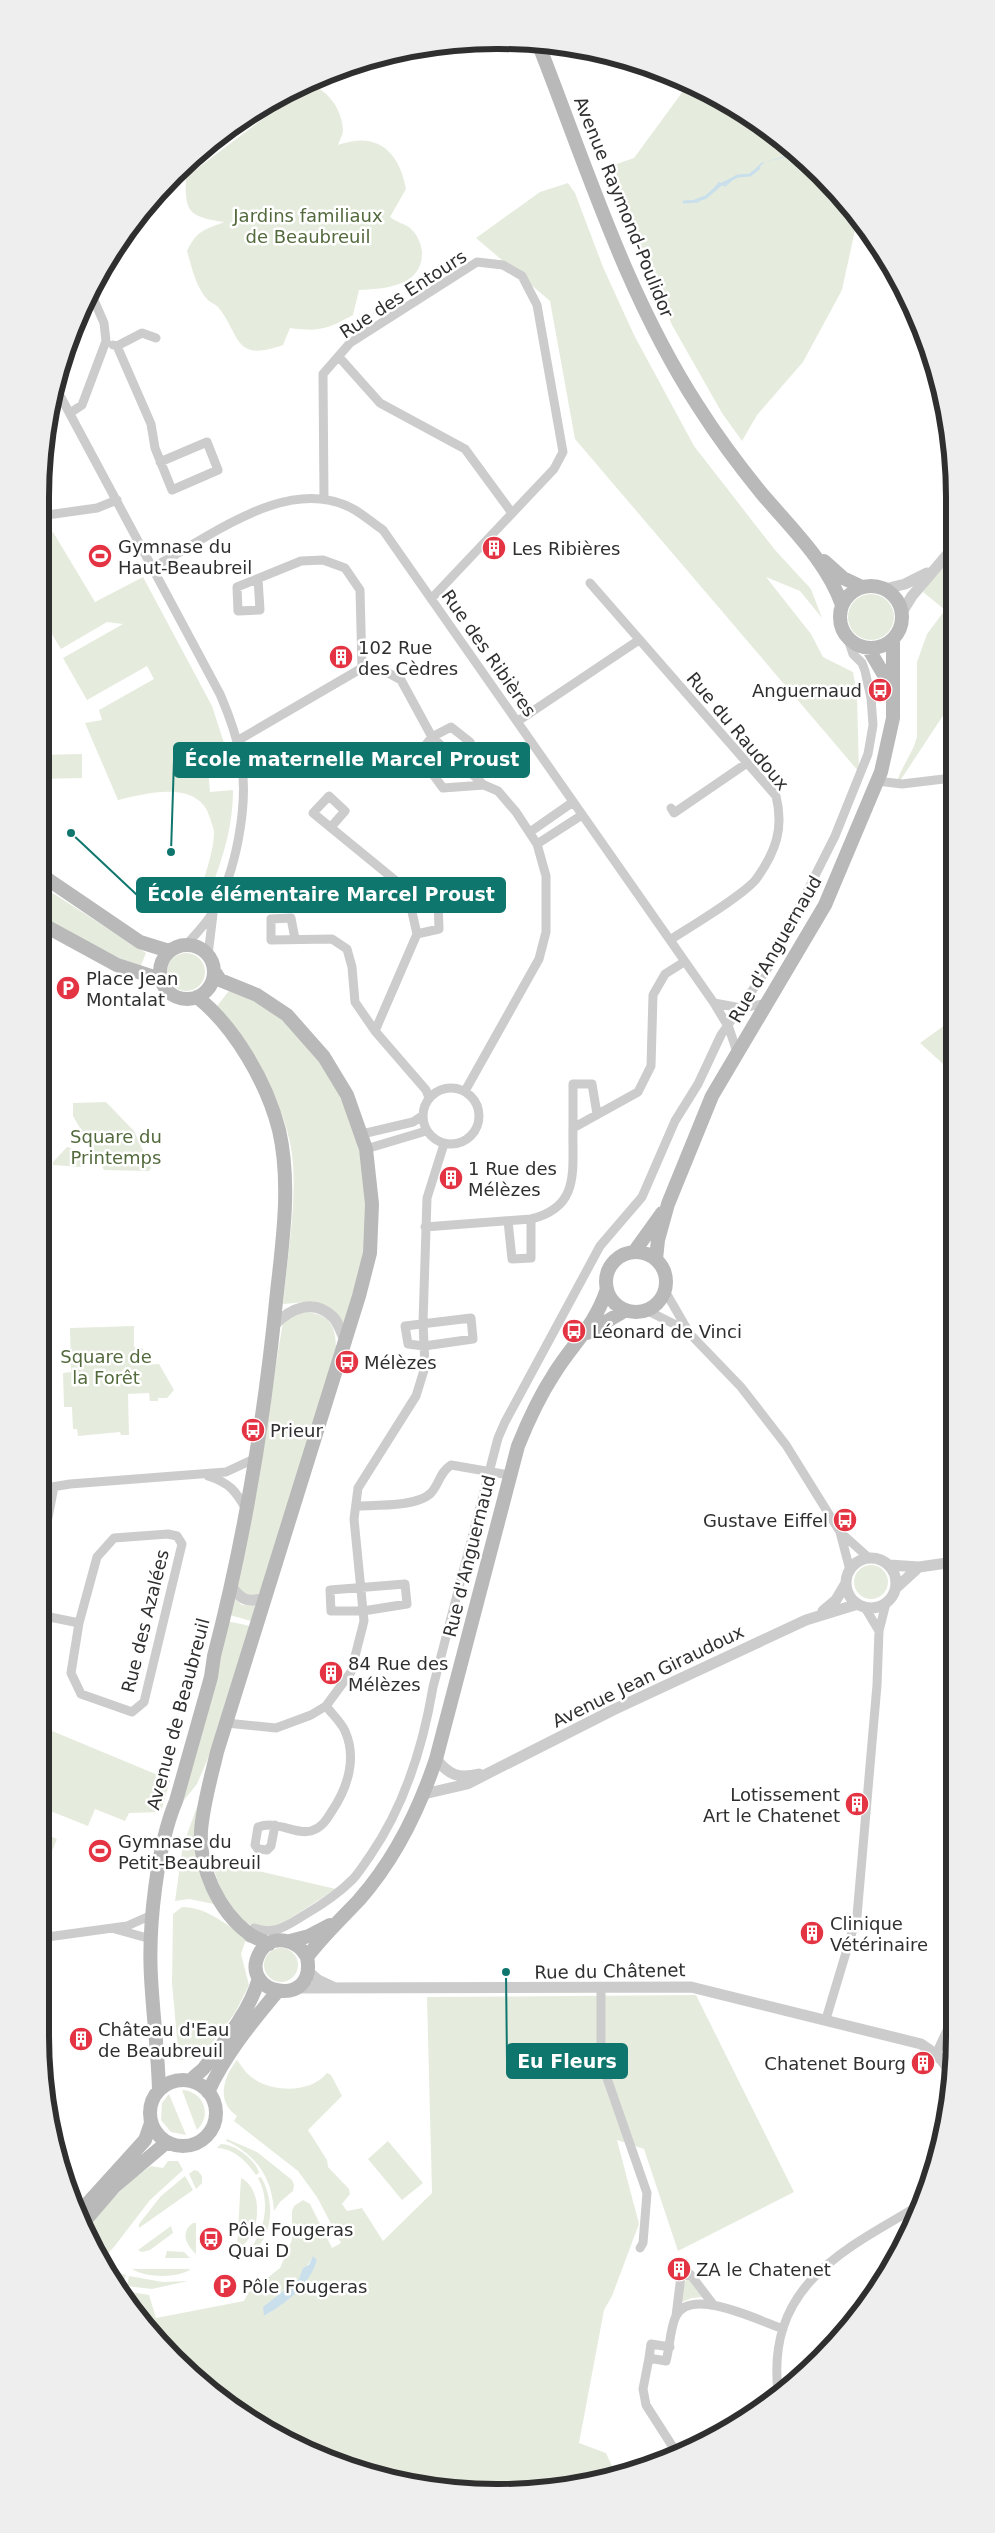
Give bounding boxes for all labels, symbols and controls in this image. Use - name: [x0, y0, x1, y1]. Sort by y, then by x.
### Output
- street label: Avenue Raymond-Poulidor: [570, 93, 678, 321]
- park label: Jardins familiaux de Beaubreuil: [232, 205, 383, 247]
- street label: Rue des Entours: [336, 245, 470, 343]
- building icon: Les Ribières: [481, 535, 507, 561]
- place label: Gymnase du Haut-Beaubreil: [118, 536, 252, 578]
- place label: Les Ribières: [512, 538, 620, 559]
- sports icon: Gymnase du Haut-Beaubreil: [87, 543, 113, 569]
- street label: Rue des Ribières: [437, 586, 541, 720]
- place label: 102 Rue des Cèdres: [358, 637, 458, 679]
- building icon: 102 Rue des Cèdres: [328, 644, 354, 670]
- street label: Rue du Raudoux: [683, 668, 794, 795]
- bus stop icon: Anguernaud: [867, 677, 893, 703]
- place label: Anguernaud: [752, 680, 862, 701]
- callout: École maternelle Marcel Proust: [174, 743, 529, 777]
- text: École maternelle Marcel Proust: [185, 748, 519, 770]
- street label: Rue d'Anguernaud: [724, 872, 826, 1026]
- callout: École élémentaire Marcel Proust: [137, 878, 505, 912]
- text: École élémentaire Marcel Proust: [147, 883, 495, 905]
- place label: Place Jean Montalat: [86, 968, 178, 1010]
- parking icon: Place Jean Montalat: [55, 975, 81, 1001]
- park label: Square du Printemps: [70, 1126, 162, 1168]
- place label: 1 Rue des Mélèzes: [468, 1158, 557, 1200]
- building icon: 1 Rue des Mélèzes: [438, 1165, 464, 1191]
- bus stop icon: Léonard de Vinci: [561, 1318, 587, 1344]
- place label: Léonard de Vinci: [592, 1321, 742, 1342]
- park label: Square de la Forêt: [60, 1346, 152, 1388]
- bus stop icon: Mélèzes: [334, 1349, 360, 1375]
- place label: Mélèzes: [364, 1352, 437, 1373]
- bus stop icon: Prieur: [240, 1417, 266, 1443]
- place label: Prieur: [270, 1420, 323, 1441]
- street label: Rue d'Anguernaud: [439, 1473, 499, 1639]
- bus stop icon: Gustave Eiffel: [832, 1507, 858, 1533]
- place label: Gustave Eiffel: [703, 1510, 828, 1531]
- street label: Rue des Azalées: [117, 1547, 173, 1695]
- street label: Avenue de Beaubreuil: [142, 1616, 214, 1812]
- street label: Avenue Jean Giraudoux: [549, 1620, 747, 1732]
- place label: 84 Rue des Mélèzes: [348, 1653, 448, 1695]
- building icon: 84 Rue des Mélèzes: [318, 1660, 344, 1686]
- place label: Lotissement Art le Chatenet: [703, 1784, 840, 1826]
- building icon: Lotissement Art le Chatenet: [844, 1791, 870, 1817]
- place label: Gymnase du Petit-Beaubreuil: [118, 1831, 261, 1873]
- sports icon: Gymnase du Petit-Beaubreuil: [87, 1838, 113, 1864]
- place label: Clinique Vétérinaire: [830, 1913, 928, 1955]
- building icon: Clinique Vétérinaire: [799, 1920, 825, 1946]
- street label: Rue du Châtenet: [534, 1959, 686, 1983]
- place label: Château d'Eau de Beaubreuil: [98, 2019, 229, 2061]
- building icon: Château d'Eau de Beaubreuil: [68, 2026, 94, 2052]
- callout: Eu Fleurs: [507, 2044, 627, 2078]
- text: Eu Fleurs: [517, 2050, 617, 2072]
- building icon: Chatenet Bourg: [910, 2050, 936, 2076]
- place label: Chatenet Bourg: [764, 2053, 906, 2074]
- place label: Pôle Fougeras Quai D: [228, 2219, 353, 2261]
- bus stop icon: Pôle Fougeras Quai D: [198, 2226, 224, 2252]
- building icon: ZA le Chatenet: [666, 2256, 692, 2282]
- place label: ZA le Chatenet: [696, 2259, 831, 2280]
- parking icon: Pôle Fougeras: [212, 2273, 238, 2299]
- place label: Pôle Fougeras: [242, 2276, 367, 2297]

